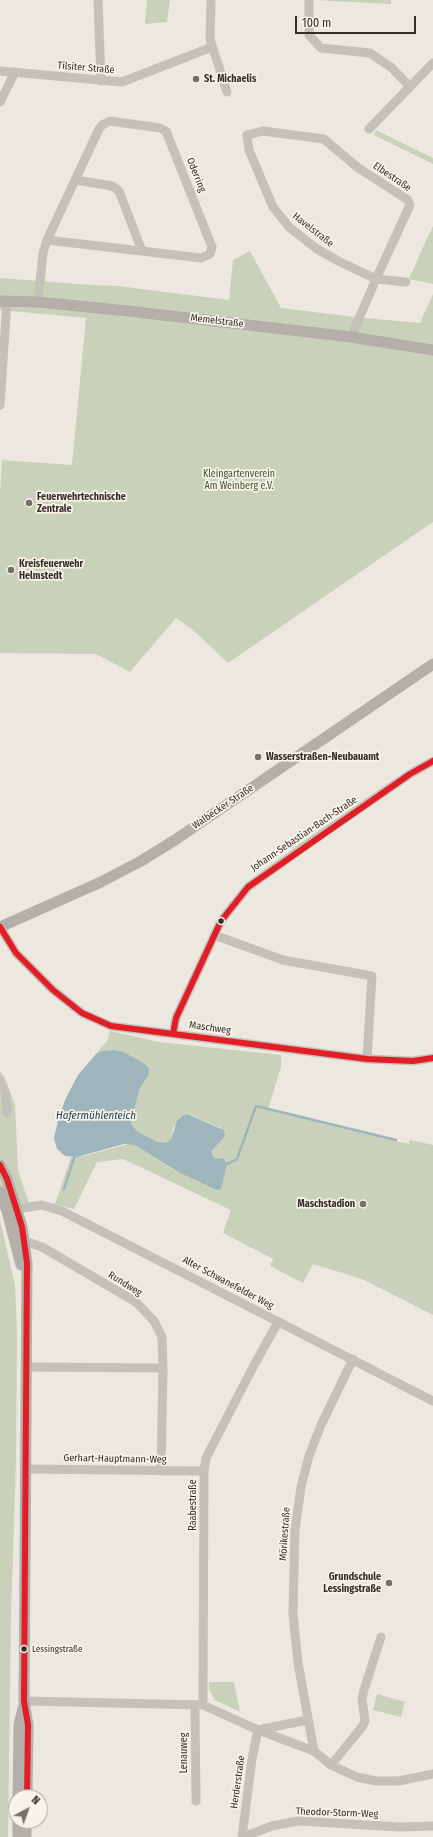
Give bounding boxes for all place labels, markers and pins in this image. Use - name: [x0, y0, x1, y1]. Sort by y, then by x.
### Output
- place label: St. Michaelis: [204, 73, 256, 85]
- marker: St. Michaelis: [191, 74, 201, 84]
- place label: Feuerwehrtechnische Zentrale: [37, 491, 126, 514]
- marker: Feuerwehrtechnische Zentrale: [24, 498, 34, 508]
- place label: Kreisfeuerwehr Helmstedt: [19, 558, 83, 582]
- marker: Kreisfeuerwehr Helmstedt: [6, 565, 16, 575]
- place label: Wasserstraßen-Neubauamt: [266, 751, 379, 763]
- marker: Wasserstraßen-Neubauamt: [253, 752, 263, 762]
- unlabelled marker: [216, 916, 226, 926]
- place label: Maschstadion: [298, 1198, 355, 1210]
- marker: Maschstadion: [358, 1199, 368, 1209]
- place label: Grundschule Lessingstraße: [323, 1571, 381, 1594]
- marker: Grundschule Lessingstraße: [384, 1578, 394, 1588]
- marker: Lessingstraße: [19, 1644, 29, 1654]
- place label: Lessingstraße: [32, 1644, 82, 1654]

